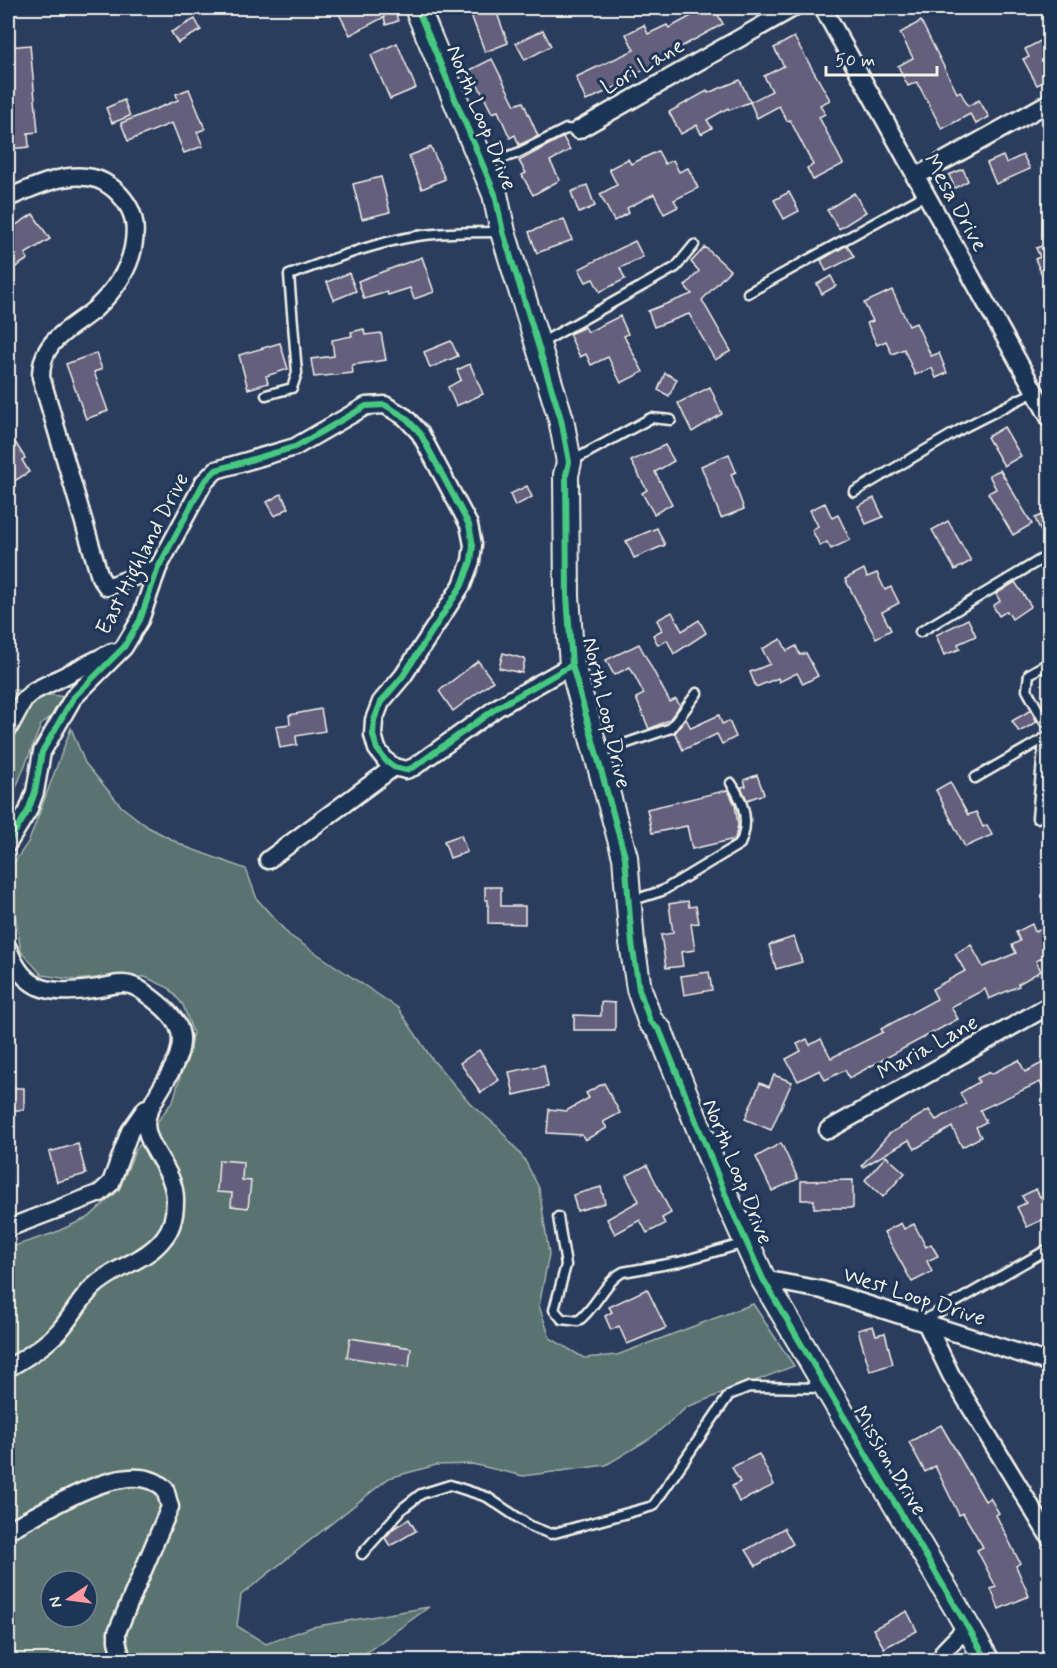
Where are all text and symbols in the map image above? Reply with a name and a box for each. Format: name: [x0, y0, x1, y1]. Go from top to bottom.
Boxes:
street label: Lori Lane: [596, 32, 690, 102]
scale bar: [826, 39, 937, 77]
street label: North Loop Drive: [439, 41, 523, 195]
text: 50 m: [835, 49, 875, 73]
street label: Mesa Drive: [917, 149, 993, 257]
street label: East Highland Drive: [90, 468, 199, 641]
street label: North Loop Drive: [575, 635, 637, 791]
street label: Maria Lane: [873, 1009, 983, 1087]
street label: North Loop Drive: [695, 1095, 779, 1249]
street label: West Loop Drive: [839, 1261, 989, 1333]
street label: Mission Drive: [845, 1401, 933, 1521]
north arrow: [39, 1569, 99, 1629]
text: N: [44, 1594, 67, 1610]

